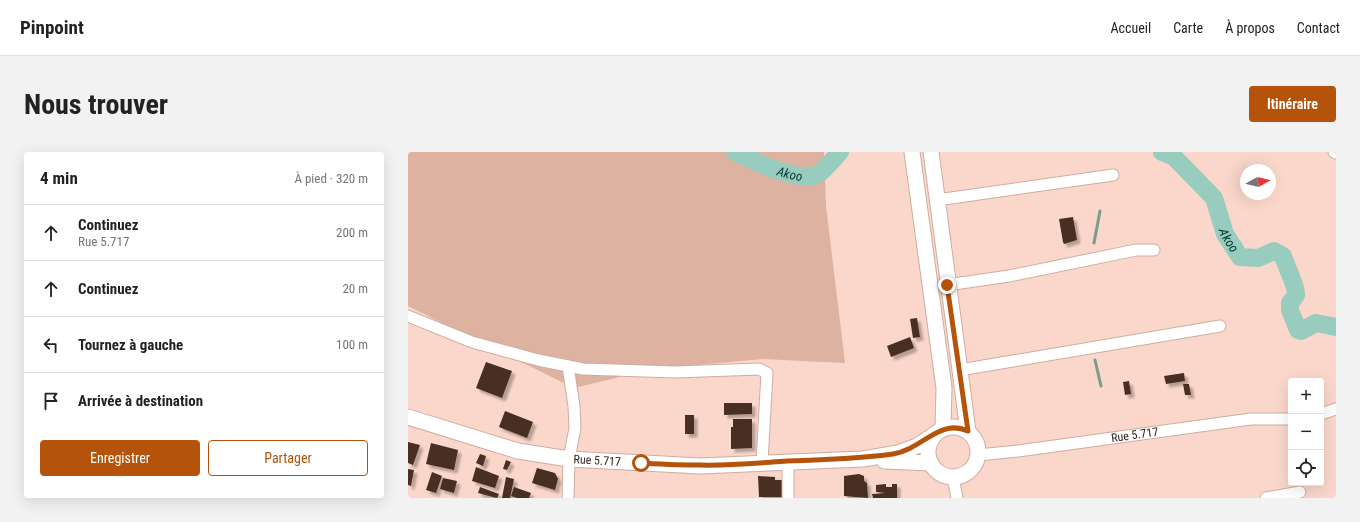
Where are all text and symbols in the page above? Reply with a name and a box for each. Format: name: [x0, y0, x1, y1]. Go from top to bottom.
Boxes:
text: Pinpoint: [20, 16, 84, 39]
text: Accueil: [1110, 20, 1151, 36]
text: Carte: [1173, 20, 1203, 36]
text: À propos: [1225, 20, 1275, 36]
text: Contact: [1297, 20, 1340, 36]
button: Itinéraire: [1249, 86, 1336, 122]
text: Nous trouver: [24, 88, 168, 121]
water label: Akoo: [774, 163, 803, 183]
north arrow: [1240, 164, 1276, 200]
text: 4 min: [40, 168, 78, 188]
text: À pied · 320 m: [294, 171, 368, 186]
text: Continuez: [78, 216, 139, 234]
icon: ahead: [40, 222, 62, 244]
text: 200 m: [336, 225, 368, 240]
water label: Akoo: [1216, 225, 1242, 255]
text: Rue 5.717: [78, 234, 129, 249]
route end: [938, 276, 956, 294]
icon: ahead: [40, 278, 62, 300]
text: Continuez: [78, 280, 139, 298]
text: 20 m: [342, 281, 368, 296]
icon: left: [40, 334, 62, 356]
text: Tournez à gauche: [78, 336, 183, 354]
text: 100 m: [336, 337, 368, 352]
map controls: [1288, 378, 1324, 486]
button: +: [1288, 378, 1324, 414]
icon: arrive: [40, 390, 62, 412]
text: Arrivée à destination: [78, 392, 203, 410]
button: −: [1288, 414, 1324, 450]
street label: Rue 5.717: [1110, 425, 1159, 445]
button: Enregistrer: [40, 440, 200, 476]
button: Partager: [208, 440, 368, 476]
button: locate: [1288, 450, 1324, 486]
street label: Rue 5.717: [573, 452, 621, 469]
route start: [632, 454, 650, 472]

